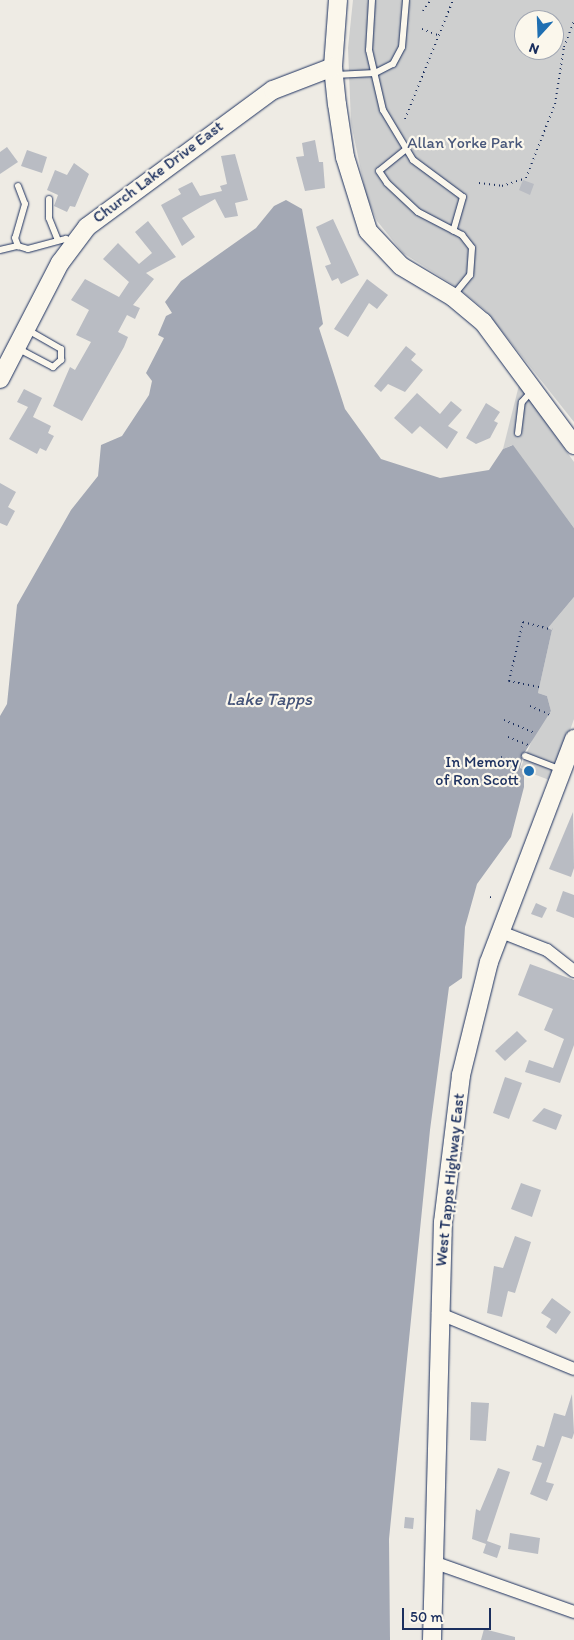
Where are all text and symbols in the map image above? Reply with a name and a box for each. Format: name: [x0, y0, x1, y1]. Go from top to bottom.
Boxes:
north arrow: [514, 10, 564, 60]
text: N: [527, 39, 541, 58]
street label: Church Lake Drive East: [89, 116, 227, 228]
park label: Allan Yorke Park: [408, 133, 522, 153]
water label: Lake Tapps: [227, 688, 311, 710]
place label: In Memory of Ron Scott: [435, 752, 519, 790]
marker: In Memory of Ron Scott: [523, 765, 535, 777]
street label: West Tapps Highway East: [431, 1093, 469, 1267]
scale bar: [404, 1598, 493, 1630]
text: 50 m: [410, 1608, 443, 1626]

